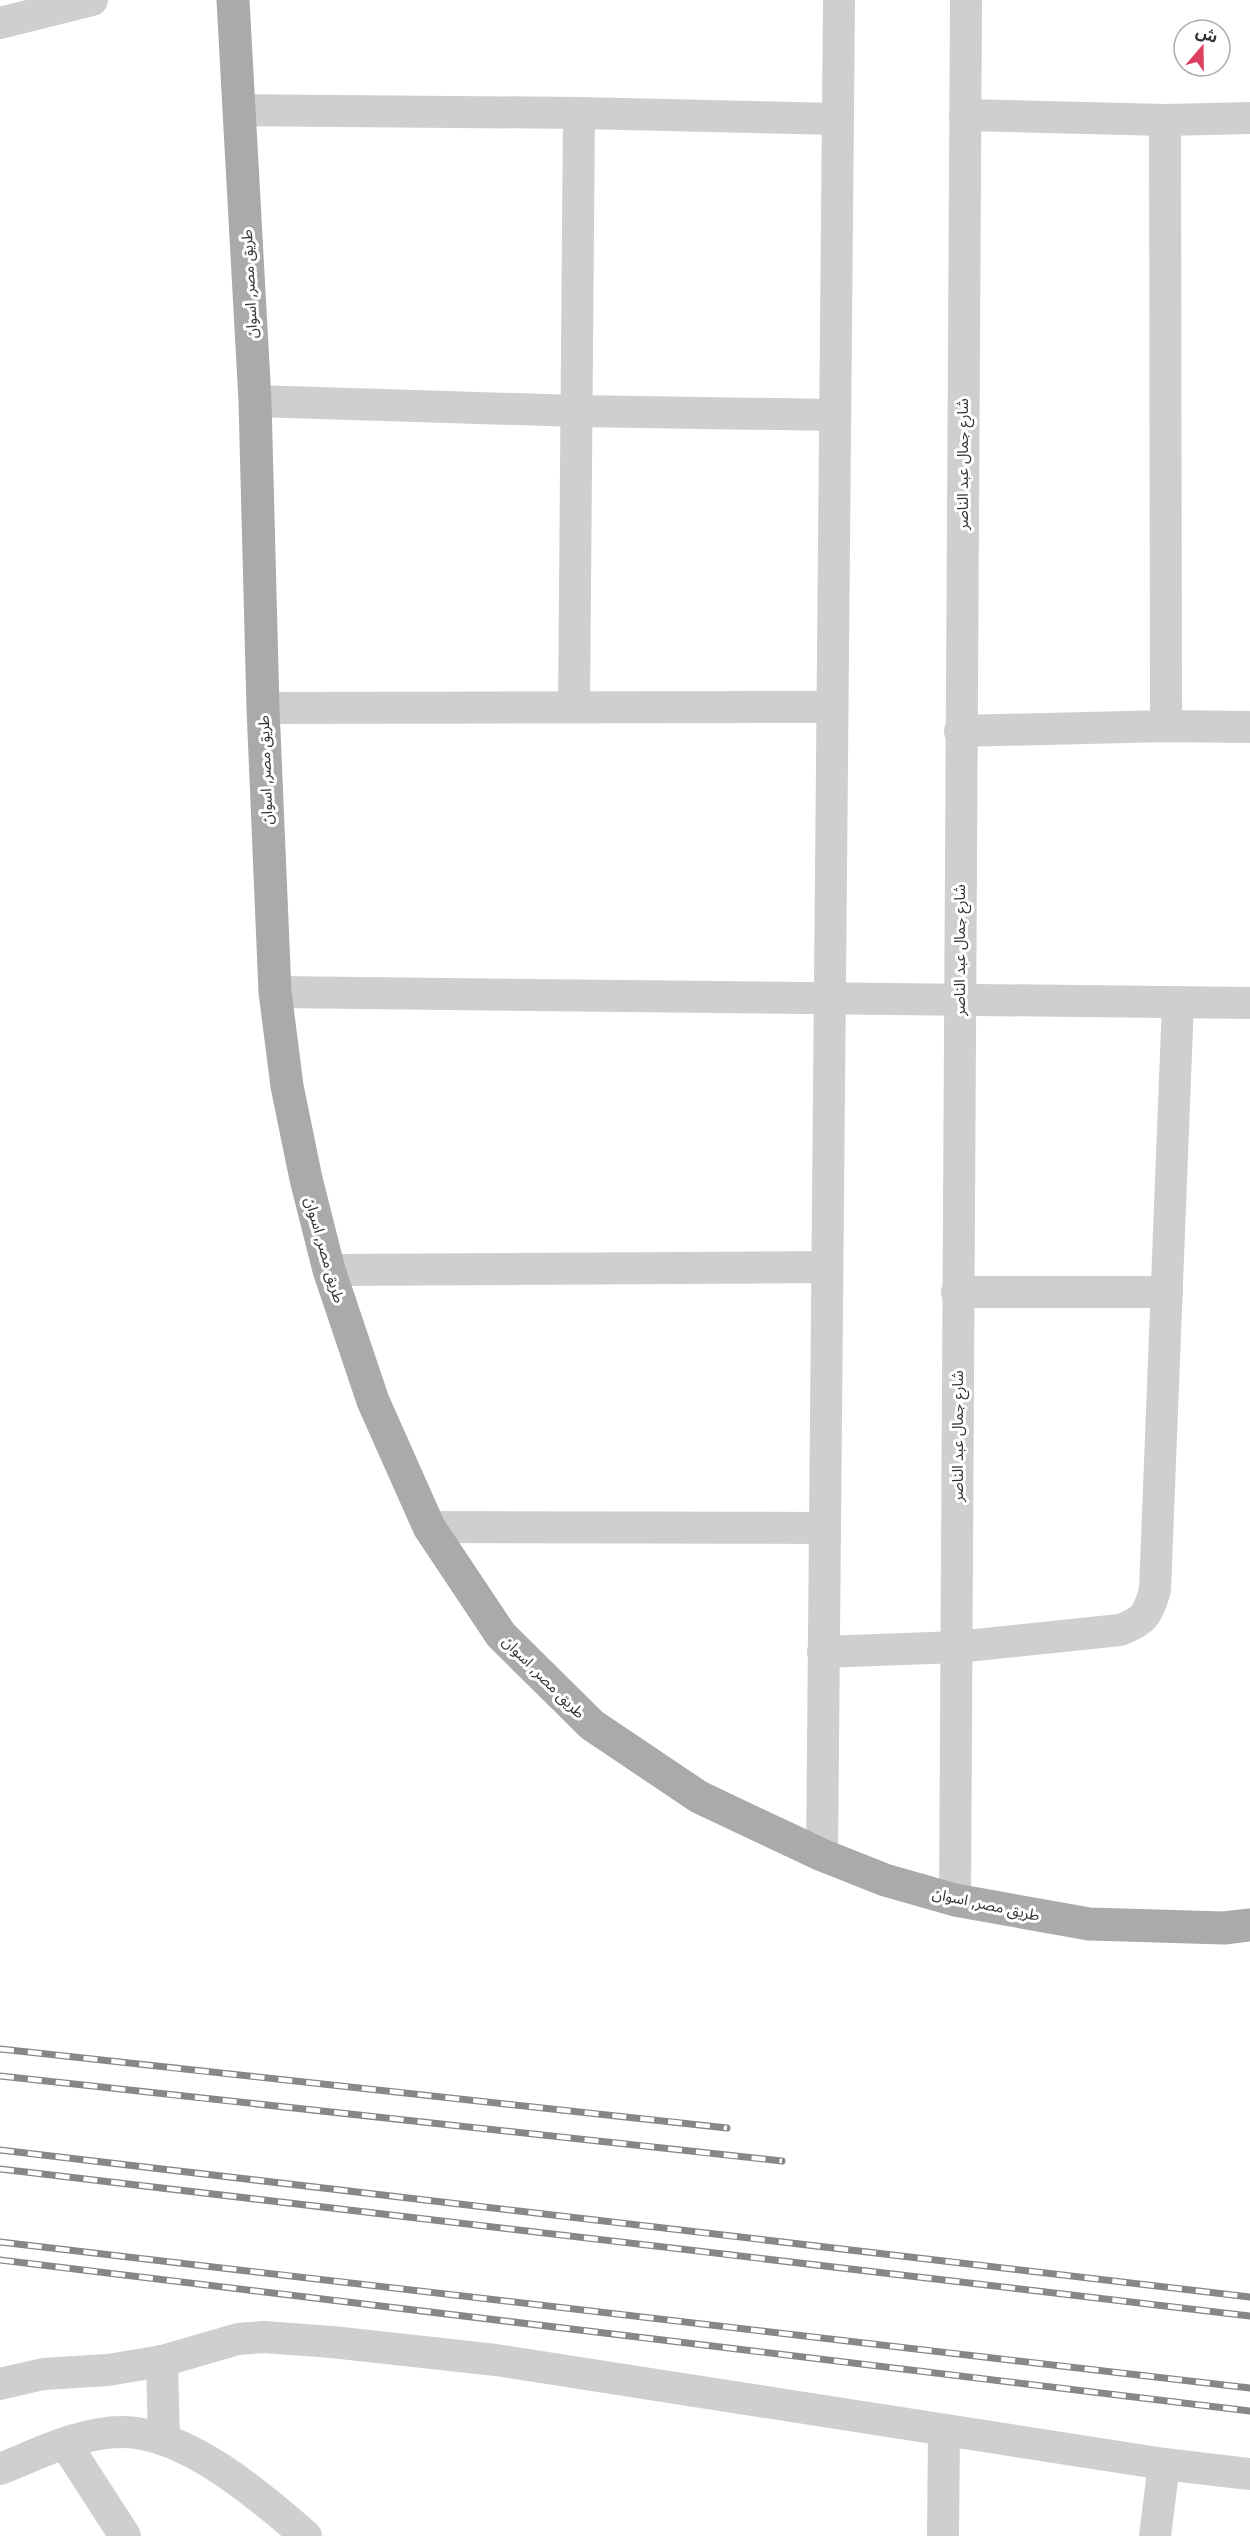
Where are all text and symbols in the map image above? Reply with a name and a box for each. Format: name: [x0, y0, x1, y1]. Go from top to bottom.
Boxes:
north arrow: [1172, 18, 1232, 78]
text: ش: [1193, 21, 1221, 47]
street label: طريق مصر, اسوان: [237, 229, 262, 339]
street label: شارع جمال عبد الناصر: [953, 398, 975, 531]
street label: طريق مصر, اسوان: [254, 715, 277, 825]
street label: شارع جمال عبد الناصر: [950, 884, 972, 1017]
street label: طريق مصر, اسوان: [300, 1195, 349, 1305]
street label: شارع جمال عبد الناصر: [948, 1370, 970, 1503]
street label: طريق مصر, اسوان: [498, 1632, 589, 1723]
street label: طريق مصر, اسوان: [930, 1883, 1041, 1926]

